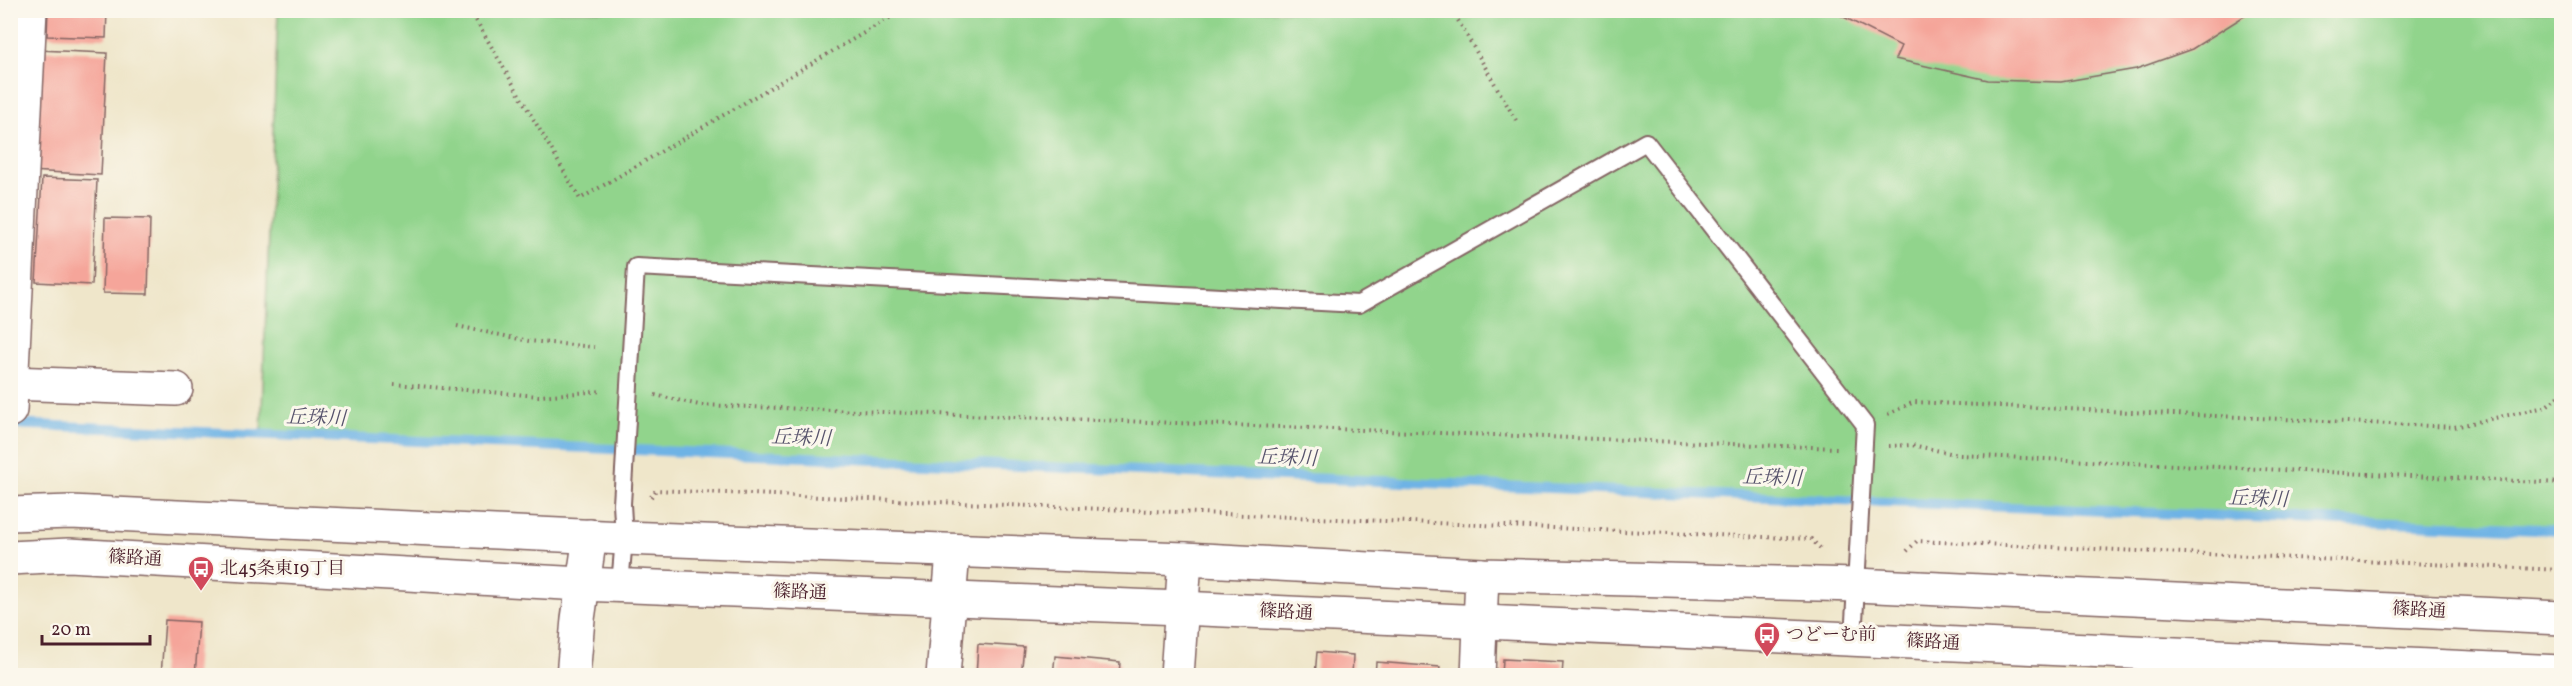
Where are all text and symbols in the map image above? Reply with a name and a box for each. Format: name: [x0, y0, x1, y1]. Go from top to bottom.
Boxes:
water label: 丘珠川: [286, 404, 348, 434]
water label: 丘珠川: [771, 424, 833, 454]
water label: 丘珠川: [1257, 444, 1319, 474]
water label: 丘珠川: [1742, 464, 1804, 494]
water label: 丘珠川: [2228, 485, 2290, 515]
street label: 篠路通: [107, 545, 163, 573]
bus stop icon: 北45条東19丁目: [186, 554, 216, 592]
place label: 北45条東19丁目: [220, 557, 345, 582]
street label: 篠路通: [773, 580, 827, 606]
street label: 篠路通: [2391, 597, 2447, 625]
street label: 篠路通: [1258, 599, 1314, 627]
scale bar: [42, 608, 150, 646]
text: 20 m: [51, 618, 91, 643]
bus stop icon: つどーむ前: [1752, 620, 1782, 658]
place label: つどーむ前: [1786, 623, 1876, 648]
street label: 篠路通: [1905, 629, 1961, 657]

